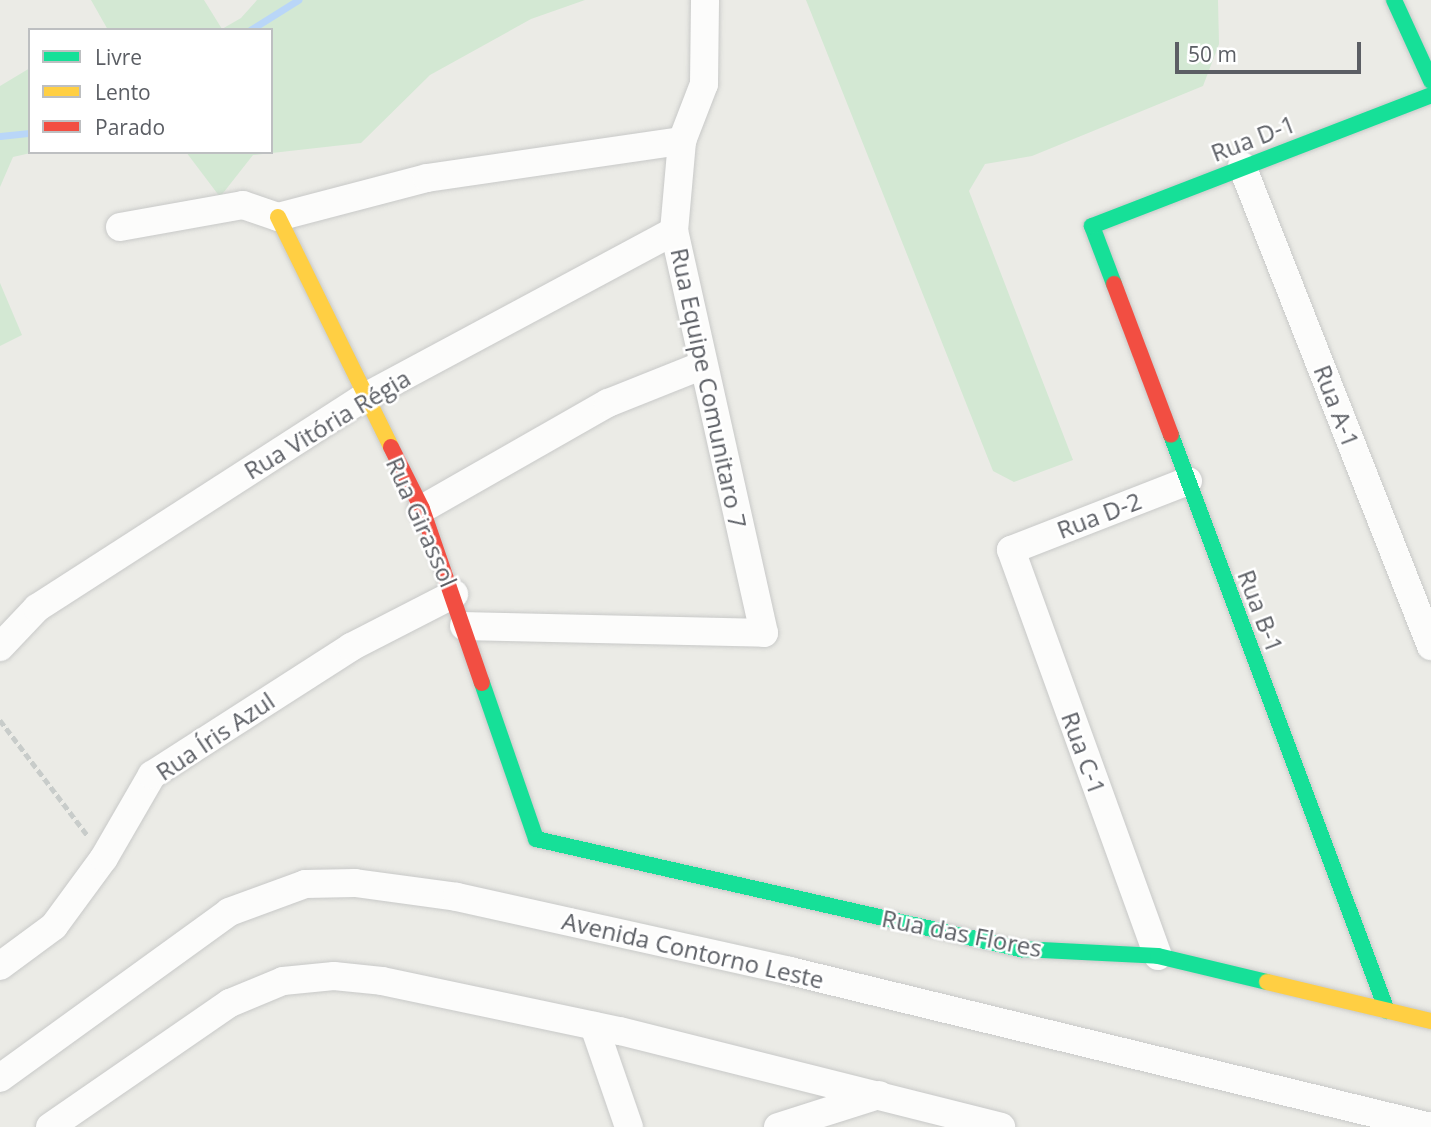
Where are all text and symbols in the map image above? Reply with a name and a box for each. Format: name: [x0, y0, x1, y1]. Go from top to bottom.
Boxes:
legend: [28, 28, 273, 154]
scale bar: [1179, 28, 1364, 72]
text: 50 m: [1188, 40, 1237, 68]
text: Livre: [95, 43, 142, 71]
text: Lento: [95, 78, 151, 106]
street label: Rua D-1: [1207, 109, 1299, 167]
text: Parado: [95, 113, 165, 141]
street label: Rua Equipe Comunitaro 7: [665, 245, 753, 531]
street label: Rua A-1: [1308, 361, 1366, 451]
street label: Rua Vitória Régia: [239, 363, 415, 485]
street label: Rua Girassol: [381, 453, 463, 591]
street label: Rua D-2: [1053, 486, 1145, 544]
street label: Rua B-1: [1232, 566, 1290, 656]
street label: Rua Íris Azul: [150, 686, 280, 786]
street label: Rua C-1: [1056, 708, 1112, 798]
street label: Rua das Flores: [880, 903, 1044, 963]
street label: Avenida Contorno Leste: [559, 906, 827, 994]

